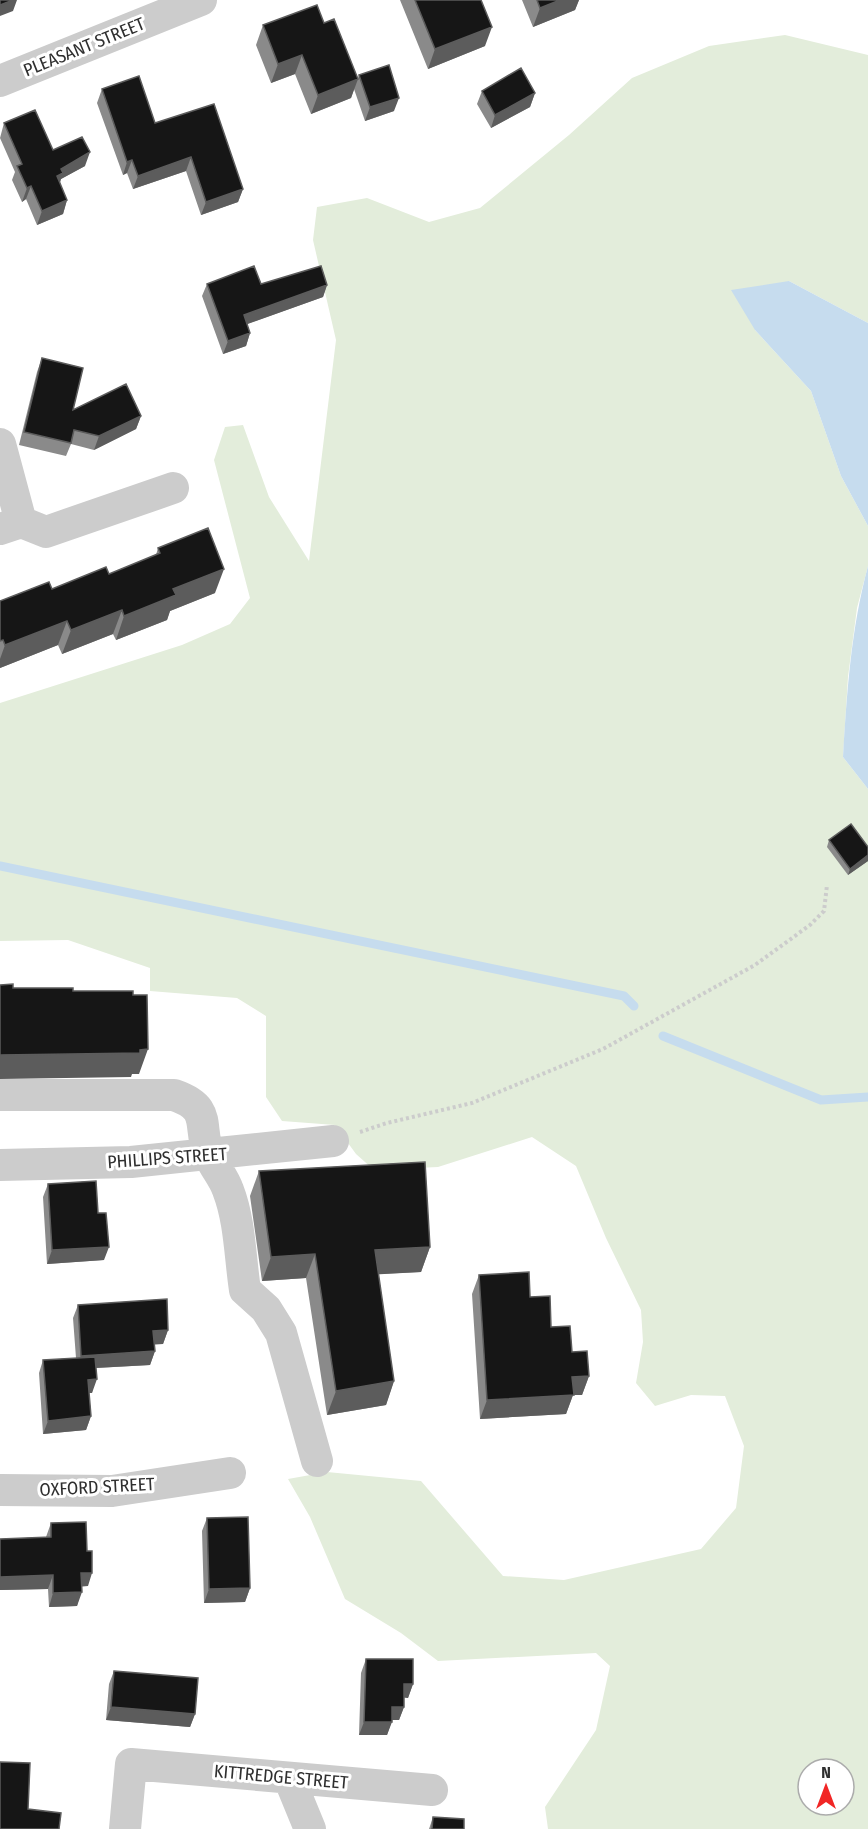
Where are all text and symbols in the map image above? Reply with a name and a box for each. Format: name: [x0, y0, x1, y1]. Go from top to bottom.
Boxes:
street label: PLEASANT STREET: [20, 12, 149, 81]
street label: PHILLIPS STREET: [106, 1143, 228, 1173]
street label: OXFORD STREET: [39, 1473, 156, 1501]
north arrow: [796, 1757, 856, 1817]
street label: KITTREDGE STREET: [213, 1760, 350, 1794]
text: N: [821, 1763, 831, 1782]

